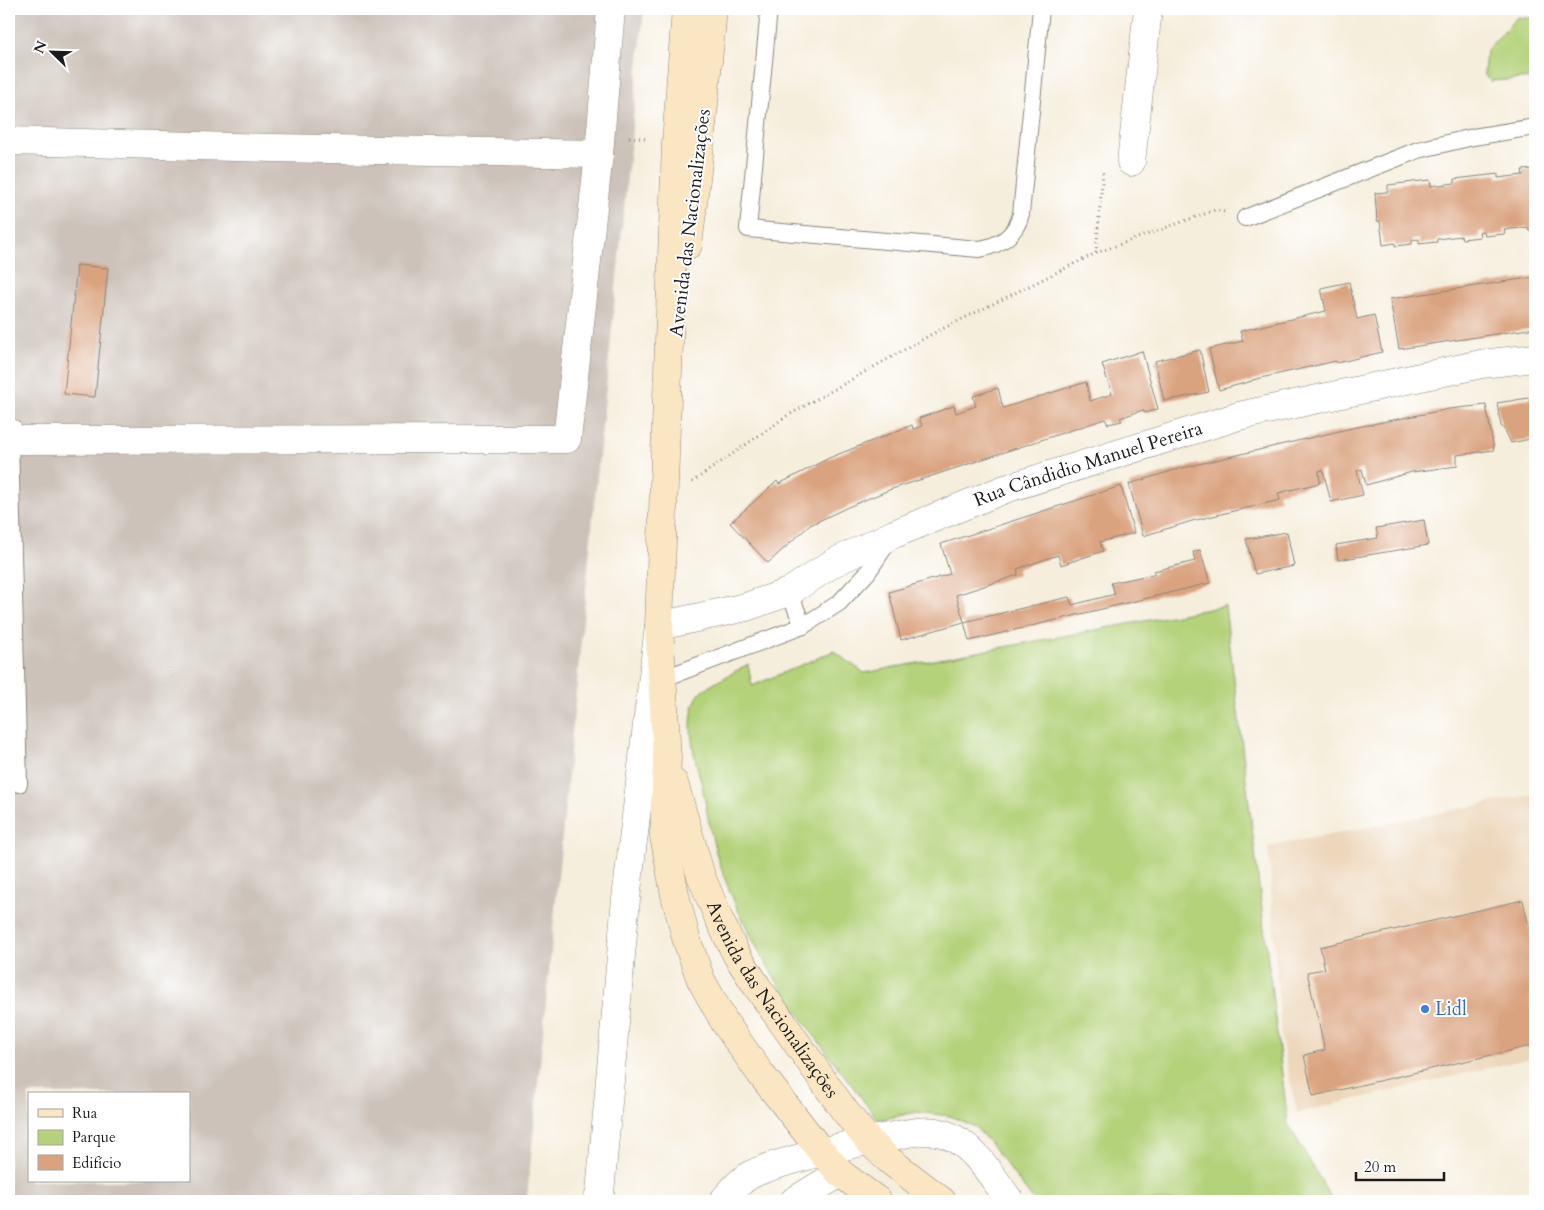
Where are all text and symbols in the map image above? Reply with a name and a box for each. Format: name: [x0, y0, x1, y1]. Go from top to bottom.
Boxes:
north arrow: [28, 28, 78, 78]
text: N: [29, 38, 52, 56]
street label: Avenida das Nacionalizações: [663, 107, 717, 339]
street label: Rua Cândidio Manuel Pereira: [970, 415, 1206, 513]
street label: Avenida das Nacionalizações: [700, 897, 845, 1103]
place label: Lidl: [1435, 996, 1467, 1022]
marker: Lidl: [1419, 1003, 1431, 1015]
legend: [28, 1092, 190, 1182]
text: Rua: [72, 1103, 98, 1123]
text: Parque: [72, 1127, 116, 1147]
scale bar: [1356, 1150, 1444, 1182]
text: Edifício: [72, 1153, 121, 1173]
text: 20 m: [1364, 1157, 1396, 1177]

